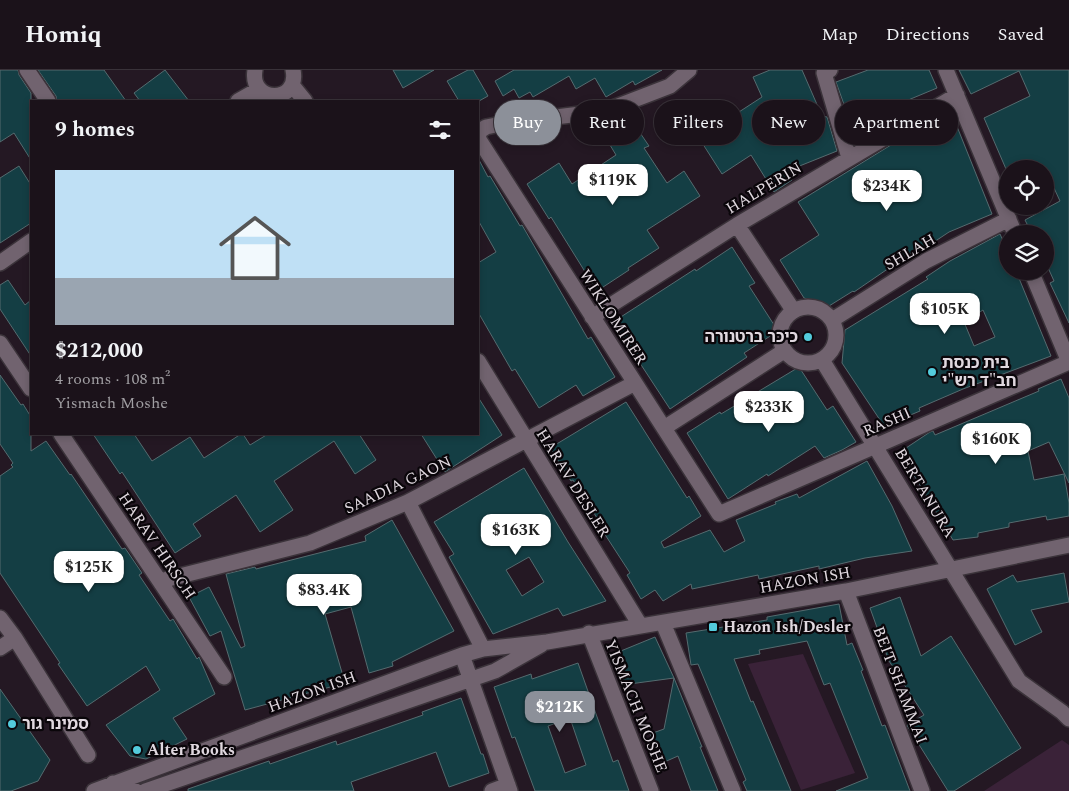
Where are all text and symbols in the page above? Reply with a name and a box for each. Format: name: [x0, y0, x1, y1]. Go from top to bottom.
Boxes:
text: Homiq: [25, 17, 102, 53]
text: Map: [822, 21, 858, 48]
text: Directions: [886, 21, 970, 48]
text: Saved: [998, 21, 1044, 48]
chip: Buy: [494, 100, 561, 145]
chip: Rent: [571, 100, 644, 145]
chip: Filters: [654, 100, 742, 145]
chip: New: [752, 100, 825, 145]
chip: Apartment: [835, 100, 958, 145]
text: 9 homes: [55, 114, 135, 146]
icon: filters: [426, 116, 454, 144]
street label: HALPERIN: [721, 156, 807, 220]
map controls: [999, 160, 1054, 280]
button: locate: [999, 160, 1054, 215]
pin: $119K: [578, 164, 648, 206]
text: $119K: [589, 168, 637, 192]
pin: $234K: [852, 170, 922, 212]
text: $234K: [863, 174, 911, 198]
icon: home: [210, 203, 300, 293]
button: layers: [999, 225, 1054, 280]
street label: SHLAH: [880, 228, 940, 276]
street label: WIKLOMIRER: [573, 265, 653, 370]
pin: $105K: [910, 292, 980, 335]
text: $105K: [921, 297, 969, 321]
place label: כיכר ברטנורה: [704, 325, 798, 349]
marker: כיכר ברטנורה: [802, 331, 814, 343]
text: $212,000: [55, 335, 143, 367]
place label: בית כנסת חב"ד רש"י: [942, 351, 1017, 393]
marker: בית כנסת חב"ד רש"י: [926, 366, 938, 378]
text: 4 rooms · 108 m²: [55, 367, 170, 391]
pin: $233K: [734, 390, 804, 433]
text: Yismach Moshe: [55, 391, 168, 415]
text: $233K: [745, 395, 793, 419]
street label: RASHI: [859, 401, 915, 443]
pin: $160K: [961, 422, 1031, 465]
street label: HARAV DESLER: [530, 424, 616, 542]
text: $160K: [972, 427, 1020, 451]
street label: BERTANURA: [889, 443, 961, 543]
street label: SAADIA GAON: [340, 450, 456, 520]
street label: HARAV HIRSCH: [112, 487, 202, 605]
pin: $163K: [481, 514, 551, 556]
text: $163K: [492, 518, 540, 542]
pin: $125K: [54, 550, 124, 593]
text: $125K: [65, 555, 113, 579]
street label: HAZON ISH: [757, 560, 853, 600]
pin: $83.4K: [283, 574, 365, 616]
text: $83.4K: [298, 578, 350, 602]
place label: Hazon Ish/Desler: [723, 615, 851, 639]
marker: Hazon Ish/Desler: [707, 621, 719, 633]
street label: BEIT SHAMMAI: [867, 623, 933, 747]
street label: YISMACH MOSHE: [598, 636, 674, 776]
street label: HAZON ISH: [264, 665, 360, 719]
pin: $212K: [525, 690, 595, 733]
text: $212K: [536, 695, 584, 719]
place label: סמינר גור: [22, 712, 89, 736]
marker: סמינר גור: [6, 718, 18, 730]
place label: Alter Books: [147, 738, 235, 762]
marker: Alter Books: [131, 744, 143, 756]

